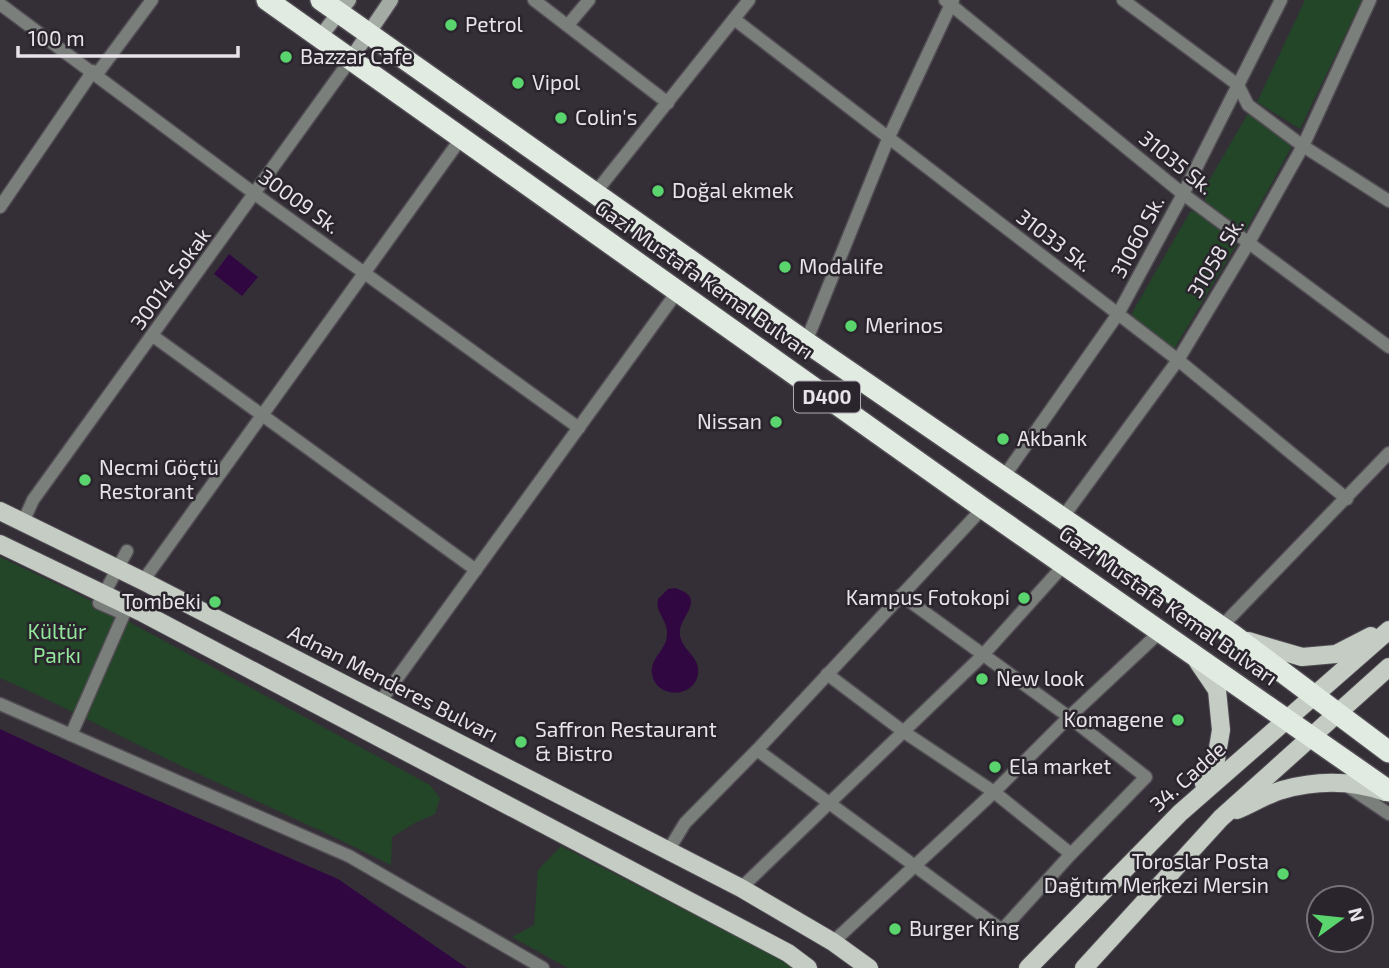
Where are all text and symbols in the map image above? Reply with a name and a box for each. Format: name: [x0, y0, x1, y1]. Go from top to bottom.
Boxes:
place label: Petrol: [465, 11, 524, 36]
scale bar: [18, 14, 238, 58]
marker: Petrol: [443, 17, 459, 33]
text: 100 m: [28, 25, 85, 50]
place label: Bazzar Cafe: [300, 43, 413, 68]
marker: Bazzar Cafe: [278, 49, 294, 65]
place label: Vipol: [532, 69, 581, 94]
marker: Vipol: [510, 75, 526, 91]
place label: Colin's: [575, 104, 637, 129]
marker: Colin's: [553, 110, 569, 126]
street label: 31035 Sk.: [1135, 125, 1219, 199]
street label: 30009 Sk.: [255, 163, 345, 238]
place label: Doğal ekmek: [672, 177, 794, 202]
marker: Doğal ekmek: [650, 183, 666, 199]
street label: 31060 Sk.: [1105, 191, 1169, 282]
street label: Gazi Mustafa Kemal Bulvarı: [591, 194, 819, 364]
street label: 31033 Sk.: [1012, 203, 1098, 276]
street label: 31058 Sk.: [1181, 213, 1248, 302]
street label: 30014 Sokak: [125, 222, 215, 334]
place label: Modalife: [799, 253, 883, 278]
marker: Modalife: [777, 259, 793, 275]
place label: Merinos: [865, 312, 943, 337]
marker: Merinos: [843, 318, 859, 334]
road number: D400: [794, 382, 860, 412]
place label: Nissan: [697, 408, 762, 433]
marker: Nissan: [768, 414, 784, 430]
place label: Akbank: [1017, 425, 1087, 450]
marker: Akbank: [995, 431, 1011, 447]
place label: Necmi Göçtü Restorant: [99, 454, 219, 503]
marker: Necmi Göçtü Restorant: [77, 472, 93, 488]
street label: Gazi Mustafa Kemal Bulvarı: [1055, 520, 1283, 690]
place label: Kampus Fotokopi: [846, 584, 1010, 609]
place label: Tombeki: [122, 588, 201, 613]
marker: Kampus Fotokopi: [1016, 590, 1032, 606]
marker: Tombeki: [207, 594, 223, 610]
park label: Kültür Parkı: [28, 618, 87, 667]
street label: Adnan Menderes Bulvarı: [284, 619, 503, 747]
place label: New look: [996, 665, 1085, 690]
marker: New look: [974, 671, 990, 687]
place label: Komagene: [1064, 706, 1164, 731]
marker: Komagene: [1170, 712, 1186, 728]
place label: Saffron Restaurant & Bistro: [535, 716, 717, 765]
marker: Saffron Restaurant & Bistro: [513, 734, 529, 750]
street label: 34. Cadde: [1144, 736, 1230, 816]
place label: Ela market: [1009, 753, 1111, 778]
marker: Ela market: [987, 759, 1003, 775]
place label: Toroslar Posta Dağıtım Merkezi Mersin: [1044, 848, 1269, 897]
marker: Toroslar Posta Dağıtım Merkezi Mersin: [1275, 866, 1291, 882]
north arrow: [1305, 884, 1375, 954]
text: N: [1344, 905, 1370, 924]
place label: Burger King: [909, 915, 1020, 940]
marker: Burger King: [887, 921, 903, 937]

